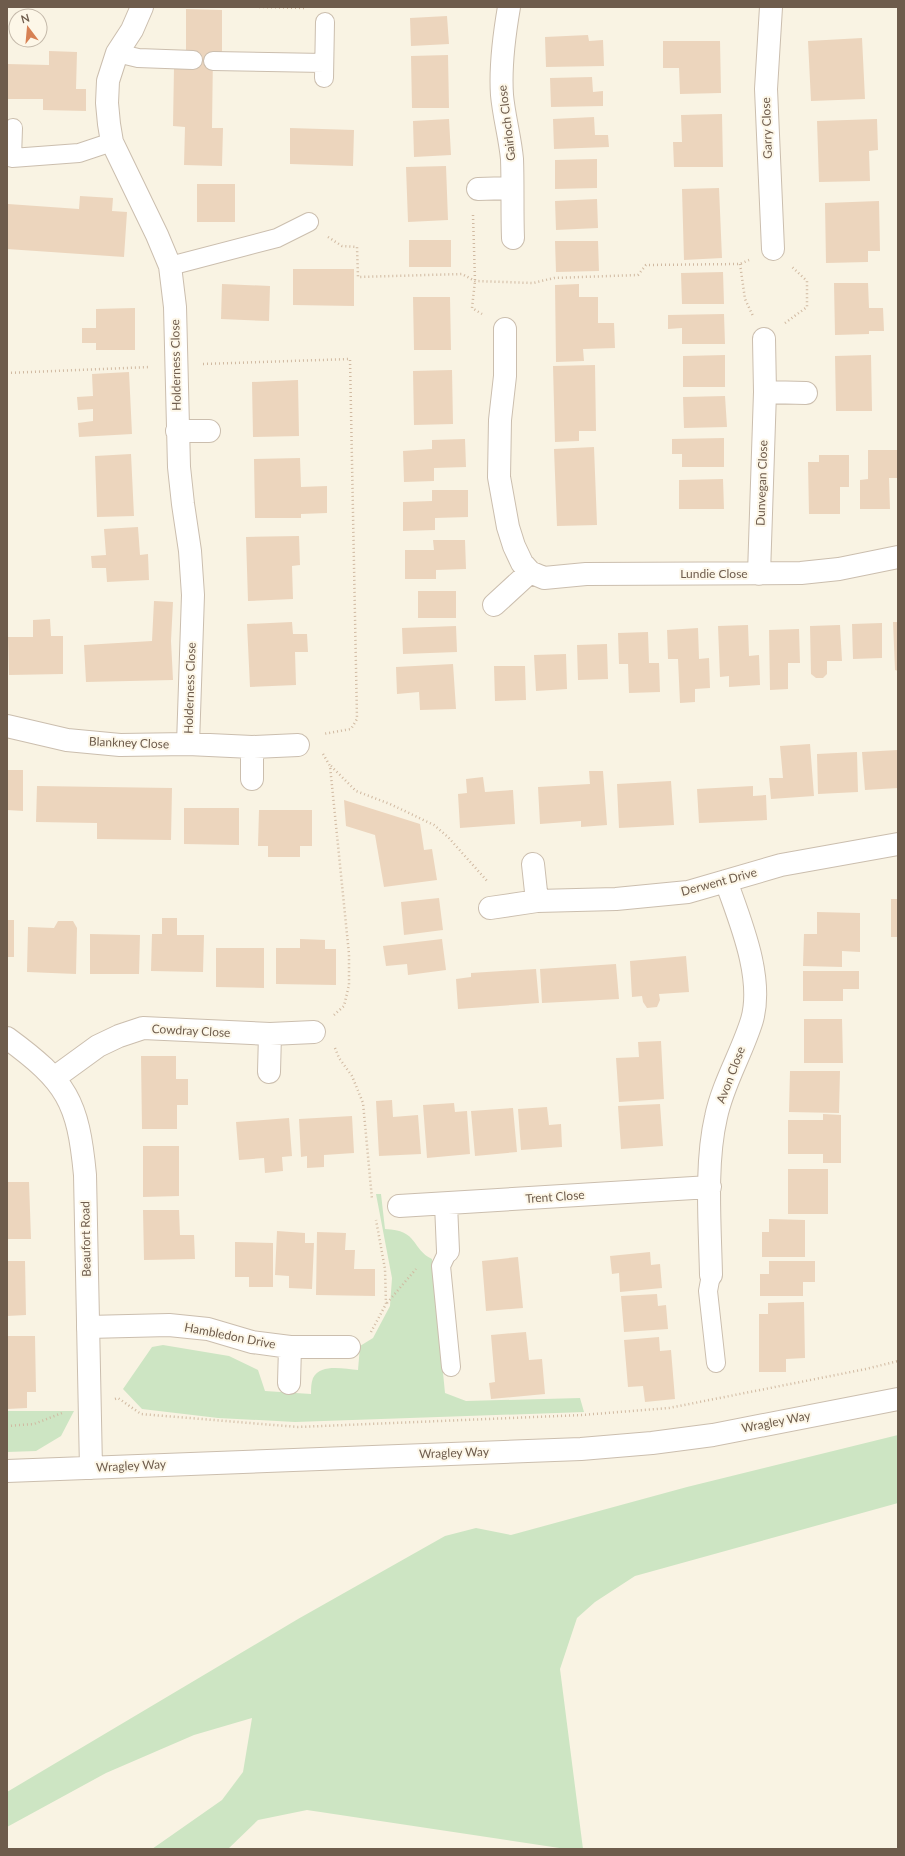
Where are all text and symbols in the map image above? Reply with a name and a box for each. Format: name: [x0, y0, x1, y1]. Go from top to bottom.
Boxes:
north arrow: [8, 8, 48, 48]
text: N: [19, 10, 31, 25]
street label: Gairloch Close: [494, 84, 519, 162]
street label: Garry Close: [758, 97, 775, 159]
street label: Holderness Close: [167, 319, 184, 411]
street label: Dunvegan Close: [753, 440, 770, 526]
street label: Lundie Close: [680, 566, 748, 581]
street label: Holderness Close: [180, 642, 199, 734]
street label: Blankney Close: [89, 734, 169, 751]
street label: Derwent Drive: [679, 864, 758, 899]
street label: Cowdray Close: [151, 1021, 231, 1040]
street label: Avon Close: [713, 1044, 748, 1105]
street label: Trent Close: [525, 1187, 585, 1206]
street label: Beaufort Road: [77, 1201, 94, 1277]
street label: Hambledon Drive: [183, 1319, 277, 1352]
street label: Wragley Way: [740, 1407, 812, 1436]
street label: Wragley Way: [419, 1444, 490, 1461]
street label: Wragley Way: [96, 1456, 167, 1475]

